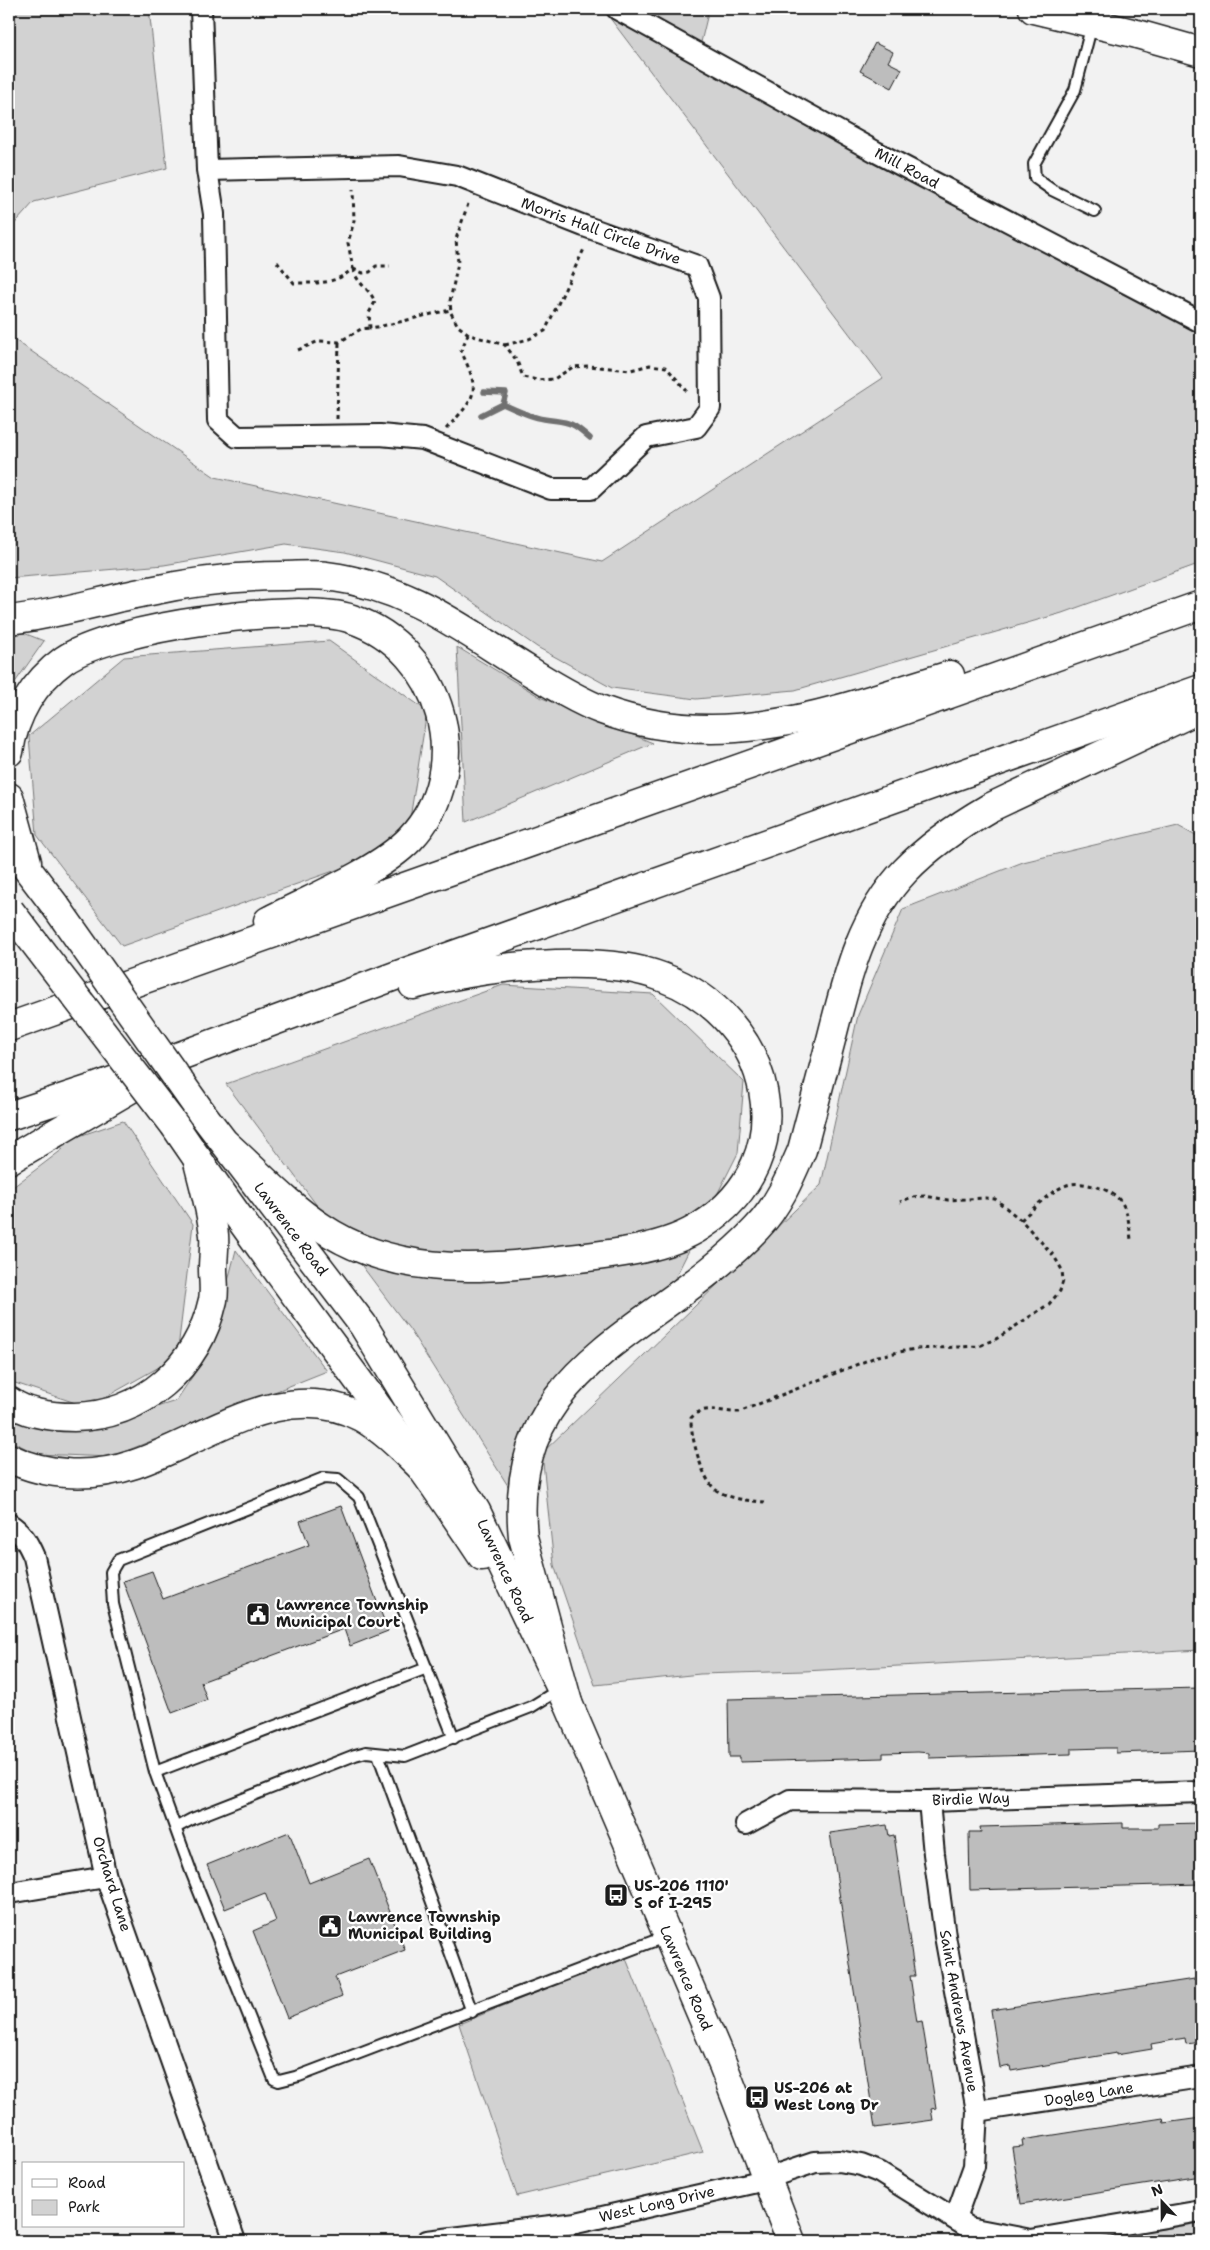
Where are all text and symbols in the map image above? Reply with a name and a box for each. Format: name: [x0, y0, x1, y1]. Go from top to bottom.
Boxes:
street label: Mill Road: [871, 143, 943, 194]
street label: Morris Hall Circle Drive: [518, 193, 684, 269]
street label: Lawrence Road: [249, 1178, 333, 1280]
street label: Lawrence Road: [472, 1516, 538, 1627]
place label: Lawrence Township Municipal Court: [276, 1595, 429, 1632]
public building icon: Lawrence Township Municipal Court: [245, 1601, 271, 1627]
street label: Birdie Way: [932, 1788, 1010, 1810]
street label: Orchard Lane: [88, 1834, 136, 1934]
place label: US-206 1110' S of I-295: [634, 1876, 729, 1913]
bus stop icon: US-206 1110' S of I-295: [603, 1882, 629, 1908]
place label: Lawrence Township Municipal Building: [348, 1907, 501, 1944]
public building icon: Lawrence Township Municipal Building: [317, 1913, 343, 1939]
street label: Lawrence Road: [655, 1922, 717, 2034]
street label: Saint Andrews Avenue: [935, 1928, 983, 2094]
street label: Dogleg Lane: [1043, 2077, 1135, 2111]
place label: US-206 at West Long Dr: [774, 2078, 879, 2115]
bus stop icon: US-206 at West Long Dr: [744, 2084, 770, 2110]
legend: [22, 2162, 185, 2228]
text: Road: [68, 2173, 106, 2193]
north arrow: [1138, 2178, 1188, 2228]
text: N: [1149, 2180, 1166, 2200]
street label: West Long Drive: [597, 2181, 717, 2227]
text: Park: [68, 2197, 100, 2217]

